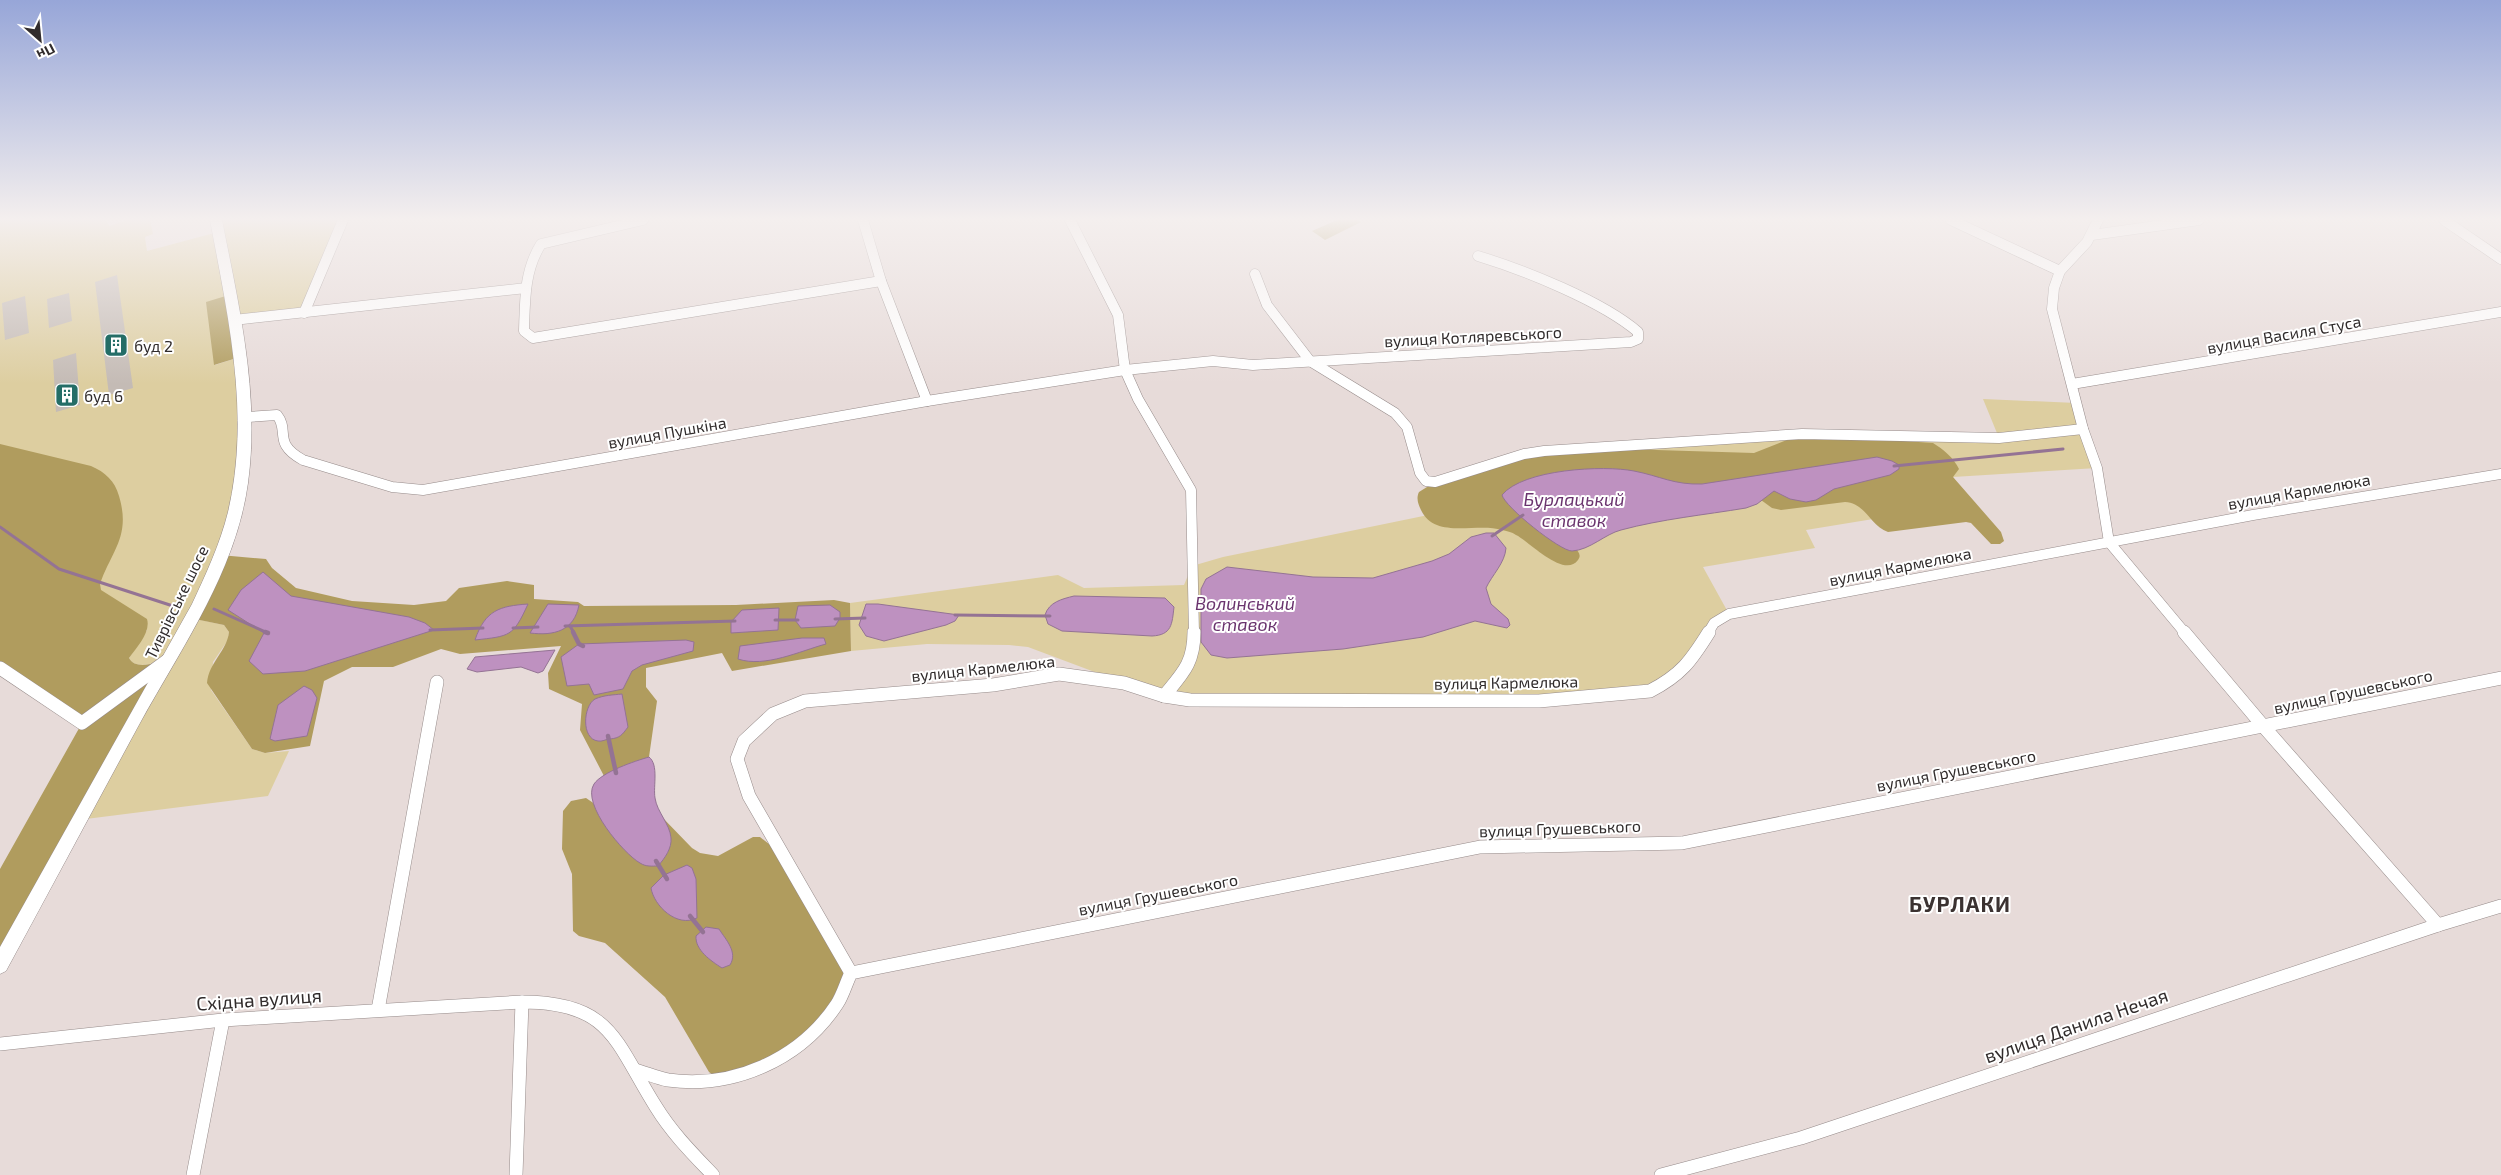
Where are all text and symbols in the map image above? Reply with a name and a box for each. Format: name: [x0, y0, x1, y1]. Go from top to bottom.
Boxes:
north arrow: [15, 15, 65, 65]
text: Пн: [34, 40, 58, 64]
street label: вулиця Василя Стуса: [2205, 311, 2363, 358]
street label: вулиця Котляревського: [1384, 322, 1562, 351]
building icon: буд 2: [103, 332, 129, 358]
place label: буд 2: [134, 336, 173, 356]
building icon: буд 6: [54, 382, 80, 408]
place label: буд 6: [84, 386, 123, 406]
street label: вулиця Пушкіна: [606, 412, 728, 453]
street label: вулиця Кармелюка: [2226, 469, 2372, 514]
water label: Бурлацький ставок: [1523, 488, 1625, 531]
street label: Тиврівське шосе: [140, 542, 212, 662]
street label: вулиця Кармелюка: [1827, 543, 1973, 590]
water label: Волинський ставок: [1195, 592, 1295, 635]
street label: вулиця Кармелюка: [910, 651, 1056, 686]
street label: вулиця Грушевського: [2272, 665, 2434, 718]
street label: вулиця Кармелюка: [1434, 671, 1578, 694]
street label: вулиця Грушевського: [1875, 745, 2037, 796]
street label: вулиця Грушевського: [1479, 816, 1641, 841]
street label: вулиця Грушевського: [1077, 869, 1239, 920]
district label: БУРЛАКИ: [1909, 891, 2011, 916]
street label: Східна вулиця: [195, 983, 323, 1016]
street label: вулиця Данила Нечая: [1981, 983, 2171, 1068]

